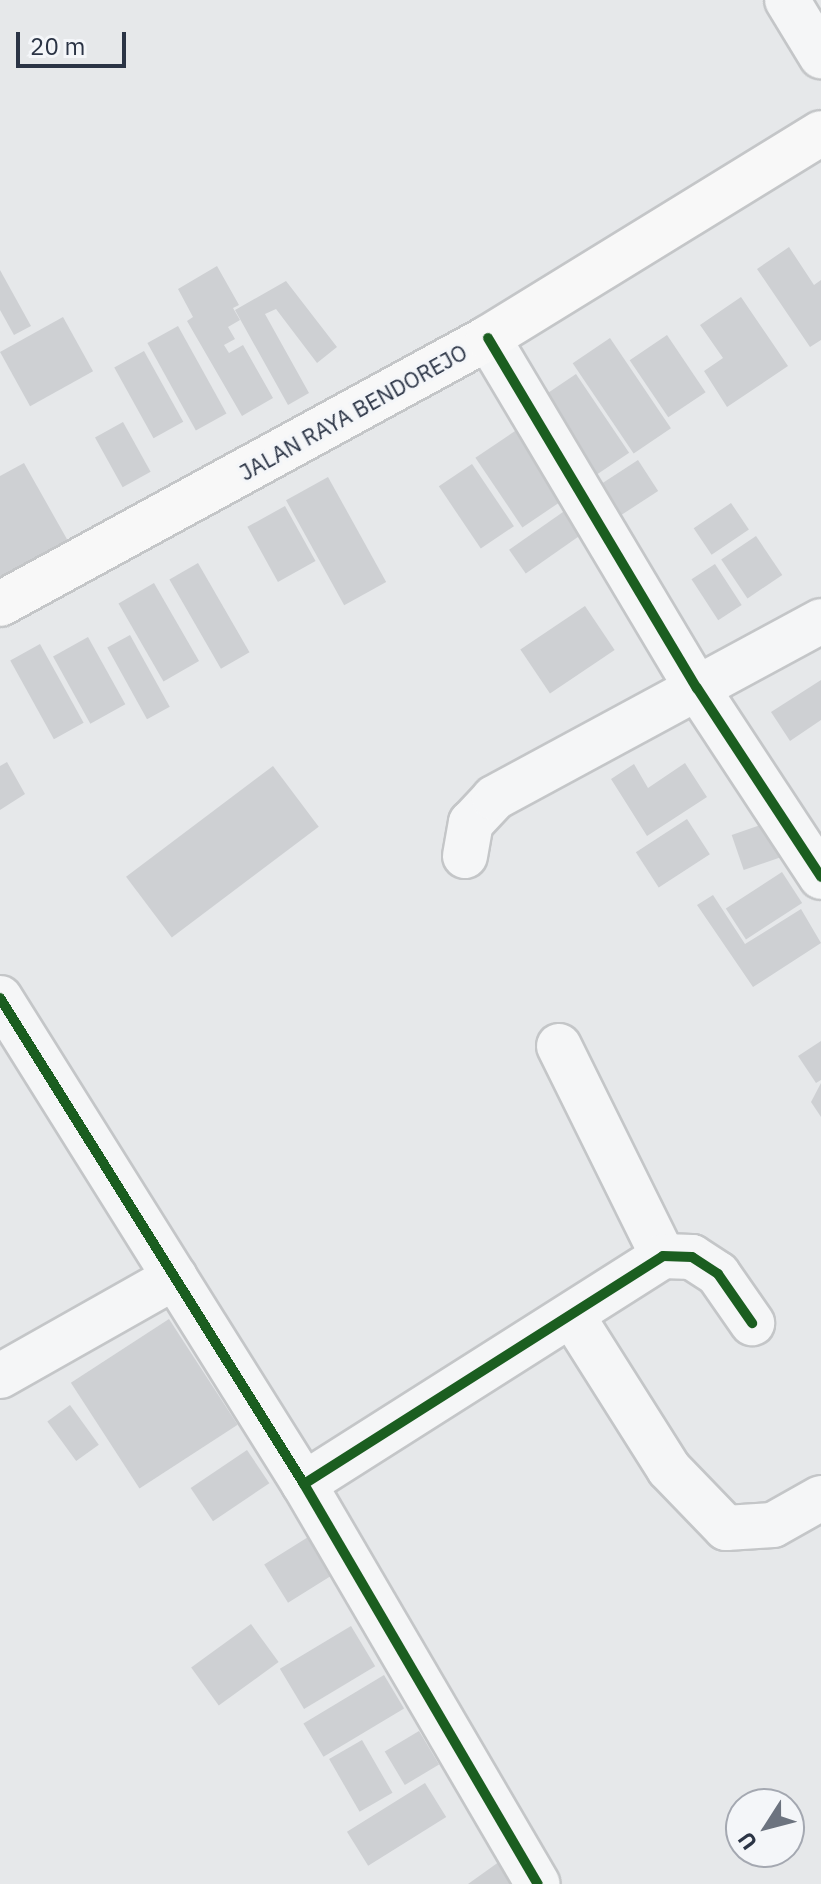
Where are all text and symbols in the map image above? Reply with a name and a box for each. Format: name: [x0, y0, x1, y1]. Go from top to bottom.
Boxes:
scale bar: [20, 16, 130, 66]
text: 20 m: [30, 30, 85, 62]
street label: JALAN RAYA BENDOREJO: [235, 338, 471, 486]
north arrow: [725, 1788, 805, 1868]
text: U: [731, 1827, 763, 1856]

